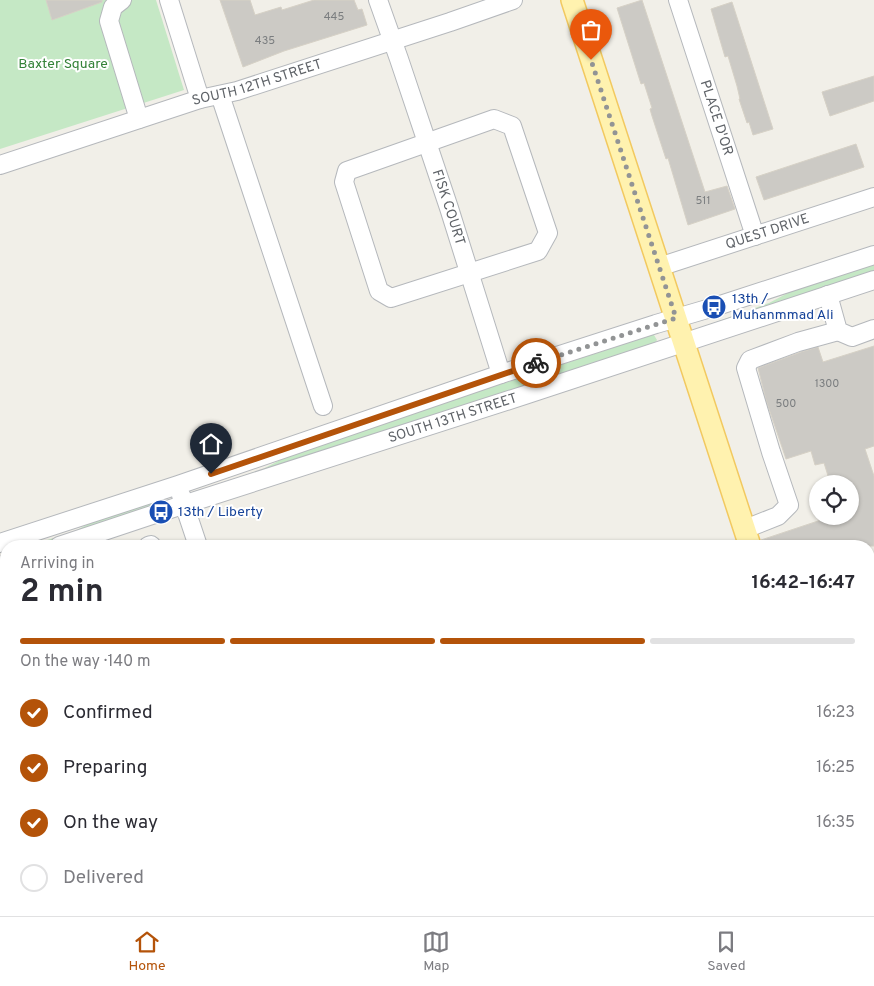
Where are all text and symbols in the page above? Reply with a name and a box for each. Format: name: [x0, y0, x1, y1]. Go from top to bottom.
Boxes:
pin: [570, 9, 612, 60]
house number: 445: [324, 10, 344, 24]
icon: bag: [577, 16, 605, 44]
house number: 435: [255, 34, 275, 48]
park label: Baxter Square: [18, 56, 108, 73]
street label: SOUTH 12TH STREET: [190, 56, 324, 110]
street label: PLACE D'OR: [696, 78, 737, 158]
street label: FISK COURT: [428, 167, 469, 247]
house number: 511: [695, 194, 711, 208]
street label: QUEST DRIVE: [723, 210, 811, 253]
place label: 13th / Muhanmmad Ali: [732, 291, 834, 324]
bus stop icon: 13th / Muhanmmad Ali: [701, 294, 727, 320]
courier: [511, 338, 561, 388]
icon: bike: [522, 349, 550, 377]
house number: 1300: [815, 377, 839, 391]
street label: SOUTH 13TH STREET: [386, 390, 519, 447]
house number: 500: [776, 397, 796, 411]
pin: [190, 423, 232, 474]
icon: home: [197, 430, 225, 458]
map controls: [809, 475, 859, 525]
button: locate: [809, 475, 859, 525]
bus stop icon: 13th / Liberty: [148, 499, 174, 525]
place label: 13th / Liberty: [178, 504, 263, 521]
text: Arriving in: [20, 554, 95, 574]
text: 16:42–16:47: [751, 571, 855, 595]
text: 2 min: [20, 573, 104, 613]
text: On the way · 140 m: [20, 652, 151, 672]
icon: check: [20, 699, 48, 727]
text: Confirmed: [63, 701, 153, 725]
text: 16:23: [816, 703, 855, 723]
icon: check: [20, 754, 48, 782]
text: Preparing: [63, 756, 147, 780]
text: 16:25: [816, 758, 855, 778]
icon: check: [20, 809, 48, 837]
text: On the way: [63, 811, 158, 835]
text: 16:35: [816, 813, 855, 833]
text: Delivered: [63, 866, 144, 890]
tab: Home: [128, 928, 166, 975]
tab: Map: [422, 928, 450, 975]
tab: Saved: [707, 928, 746, 975]

